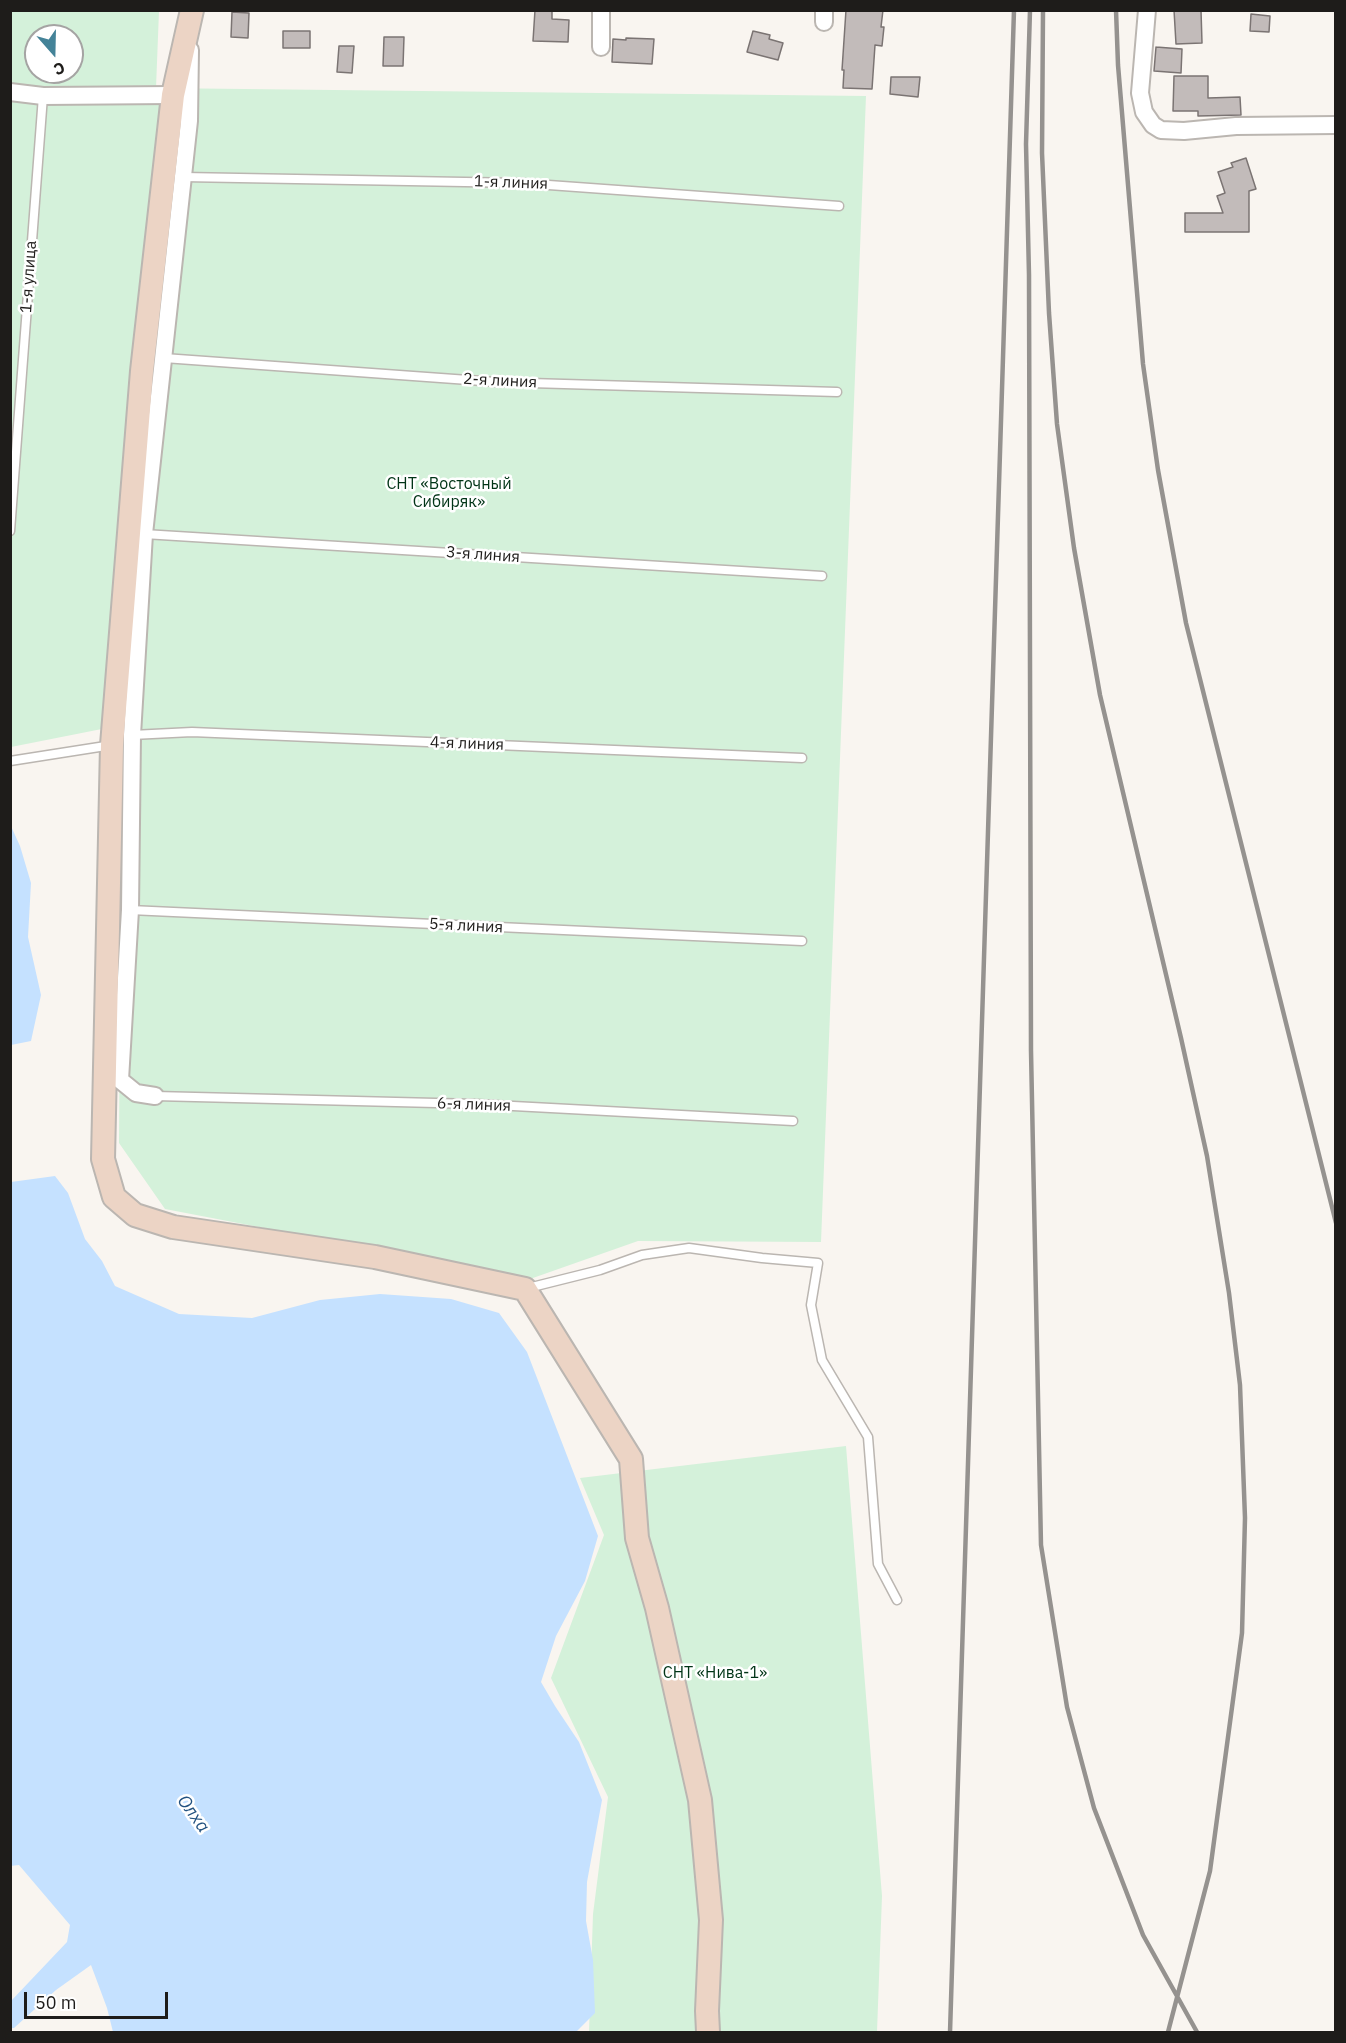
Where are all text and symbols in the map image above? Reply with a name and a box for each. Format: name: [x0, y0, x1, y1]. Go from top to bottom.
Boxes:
north arrow: [24, 24, 84, 84]
text: С: [51, 58, 68, 80]
street label: 1-я линия: [474, 172, 548, 194]
street label: 1-я улица: [17, 240, 41, 314]
street label: 2-я линия: [462, 369, 538, 393]
park label: СНТ «Восточный Сибиряк»: [386, 474, 512, 512]
street label: 3-я линия: [445, 543, 521, 567]
street label: 4-я линия: [430, 733, 504, 755]
street label: 5-я линия: [428, 914, 504, 938]
street label: 6-я линия: [437, 1094, 511, 1116]
park label: СНТ «Нива-1»: [663, 1663, 767, 1683]
water label: Олха: [172, 1791, 214, 1837]
scale bar: [27, 1980, 171, 2018]
text: 50 m: [35, 1991, 77, 2014]

